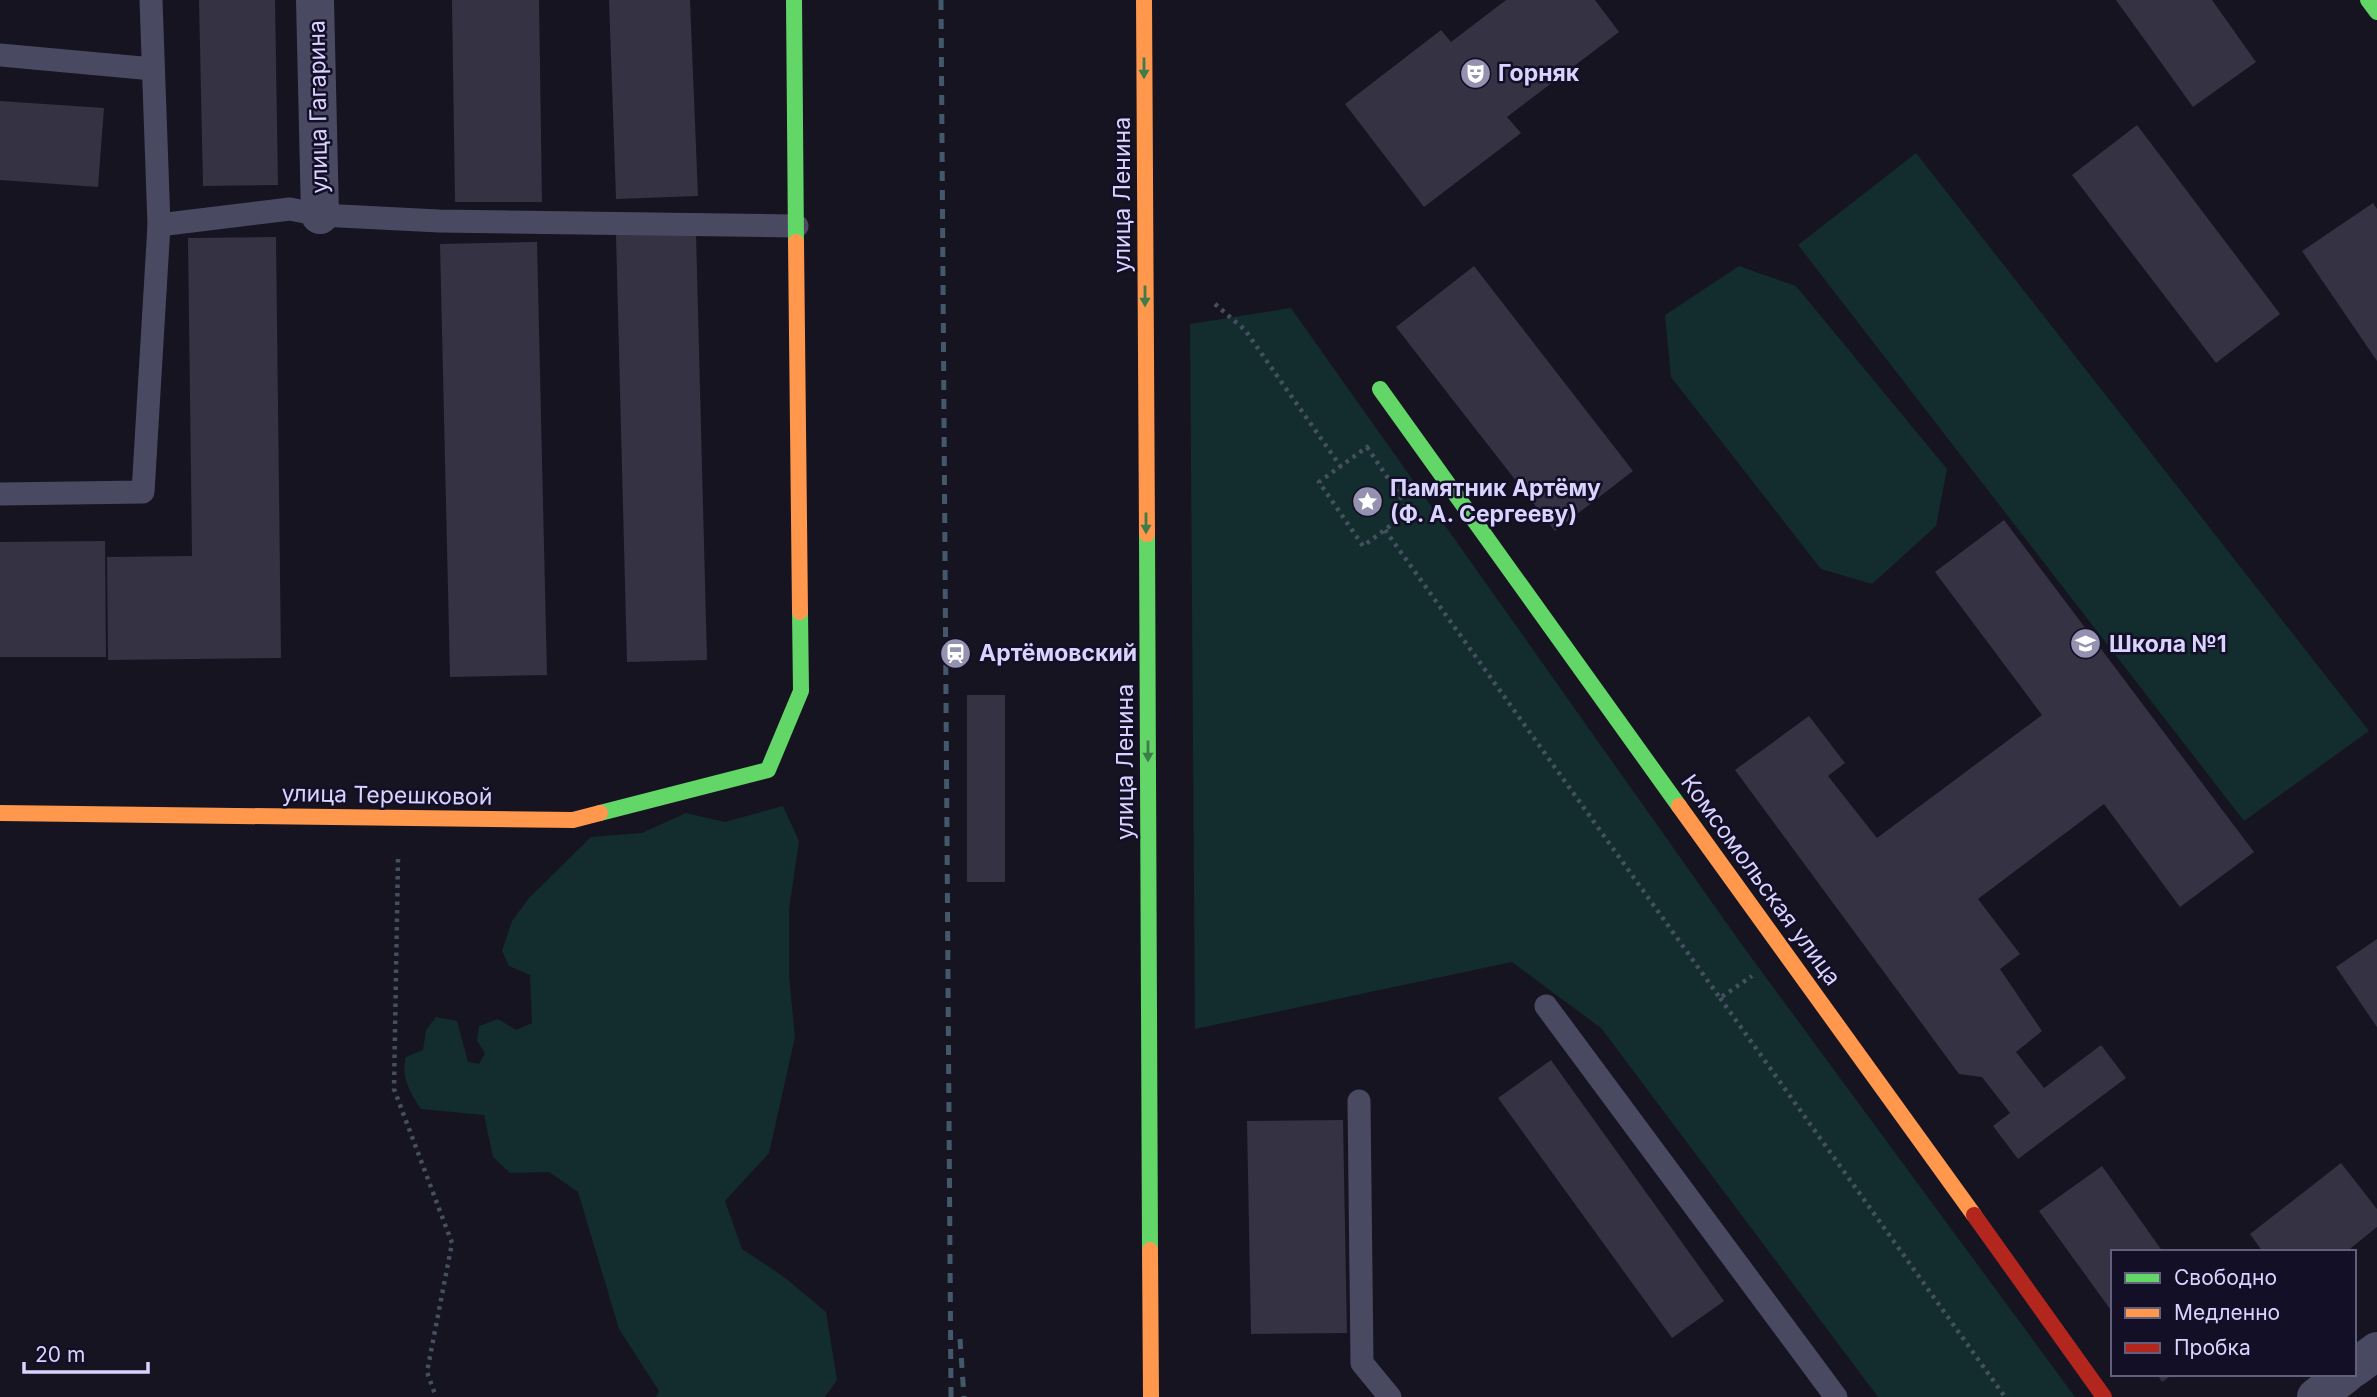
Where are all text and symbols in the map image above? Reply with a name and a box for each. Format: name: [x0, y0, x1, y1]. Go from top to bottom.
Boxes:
street label: улица Гагарина: [302, 20, 334, 194]
theatre icon: Горняк: [1458, 56, 1492, 90]
one-way arrow: [1138, 57, 1150, 79]
place label: Горняк: [1498, 59, 1580, 87]
street label: улица Ленина: [1108, 117, 1136, 273]
one-way arrow: [1139, 285, 1151, 307]
place label: Памятник Артёму (Ф. А. Сергееву): [1390, 474, 1601, 528]
place icon: Памятник Артёму (Ф. А. Сергееву): [1350, 484, 1384, 518]
one-way arrow: [1141, 512, 1152, 534]
school or university icon: Школа №1: [2069, 627, 2103, 661]
place label: Школа №1: [2109, 630, 2227, 658]
station icon: Артёмовский: [939, 636, 973, 670]
place label: Артёмовский: [979, 639, 1137, 667]
street label: улица Ленина: [1111, 684, 1139, 840]
one-way arrow: [1142, 740, 1154, 762]
street label: Комсомольская улица: [1675, 769, 1847, 991]
street label: улица Терешковой: [281, 779, 493, 811]
legend: [2111, 1250, 2356, 1376]
text: Свободно: [2174, 1265, 2277, 1290]
text: Медленно: [2174, 1300, 2280, 1325]
scale bar: [24, 1330, 149, 1374]
text: Пробка: [2174, 1335, 2251, 1360]
text: 20 m: [35, 1342, 85, 1367]

